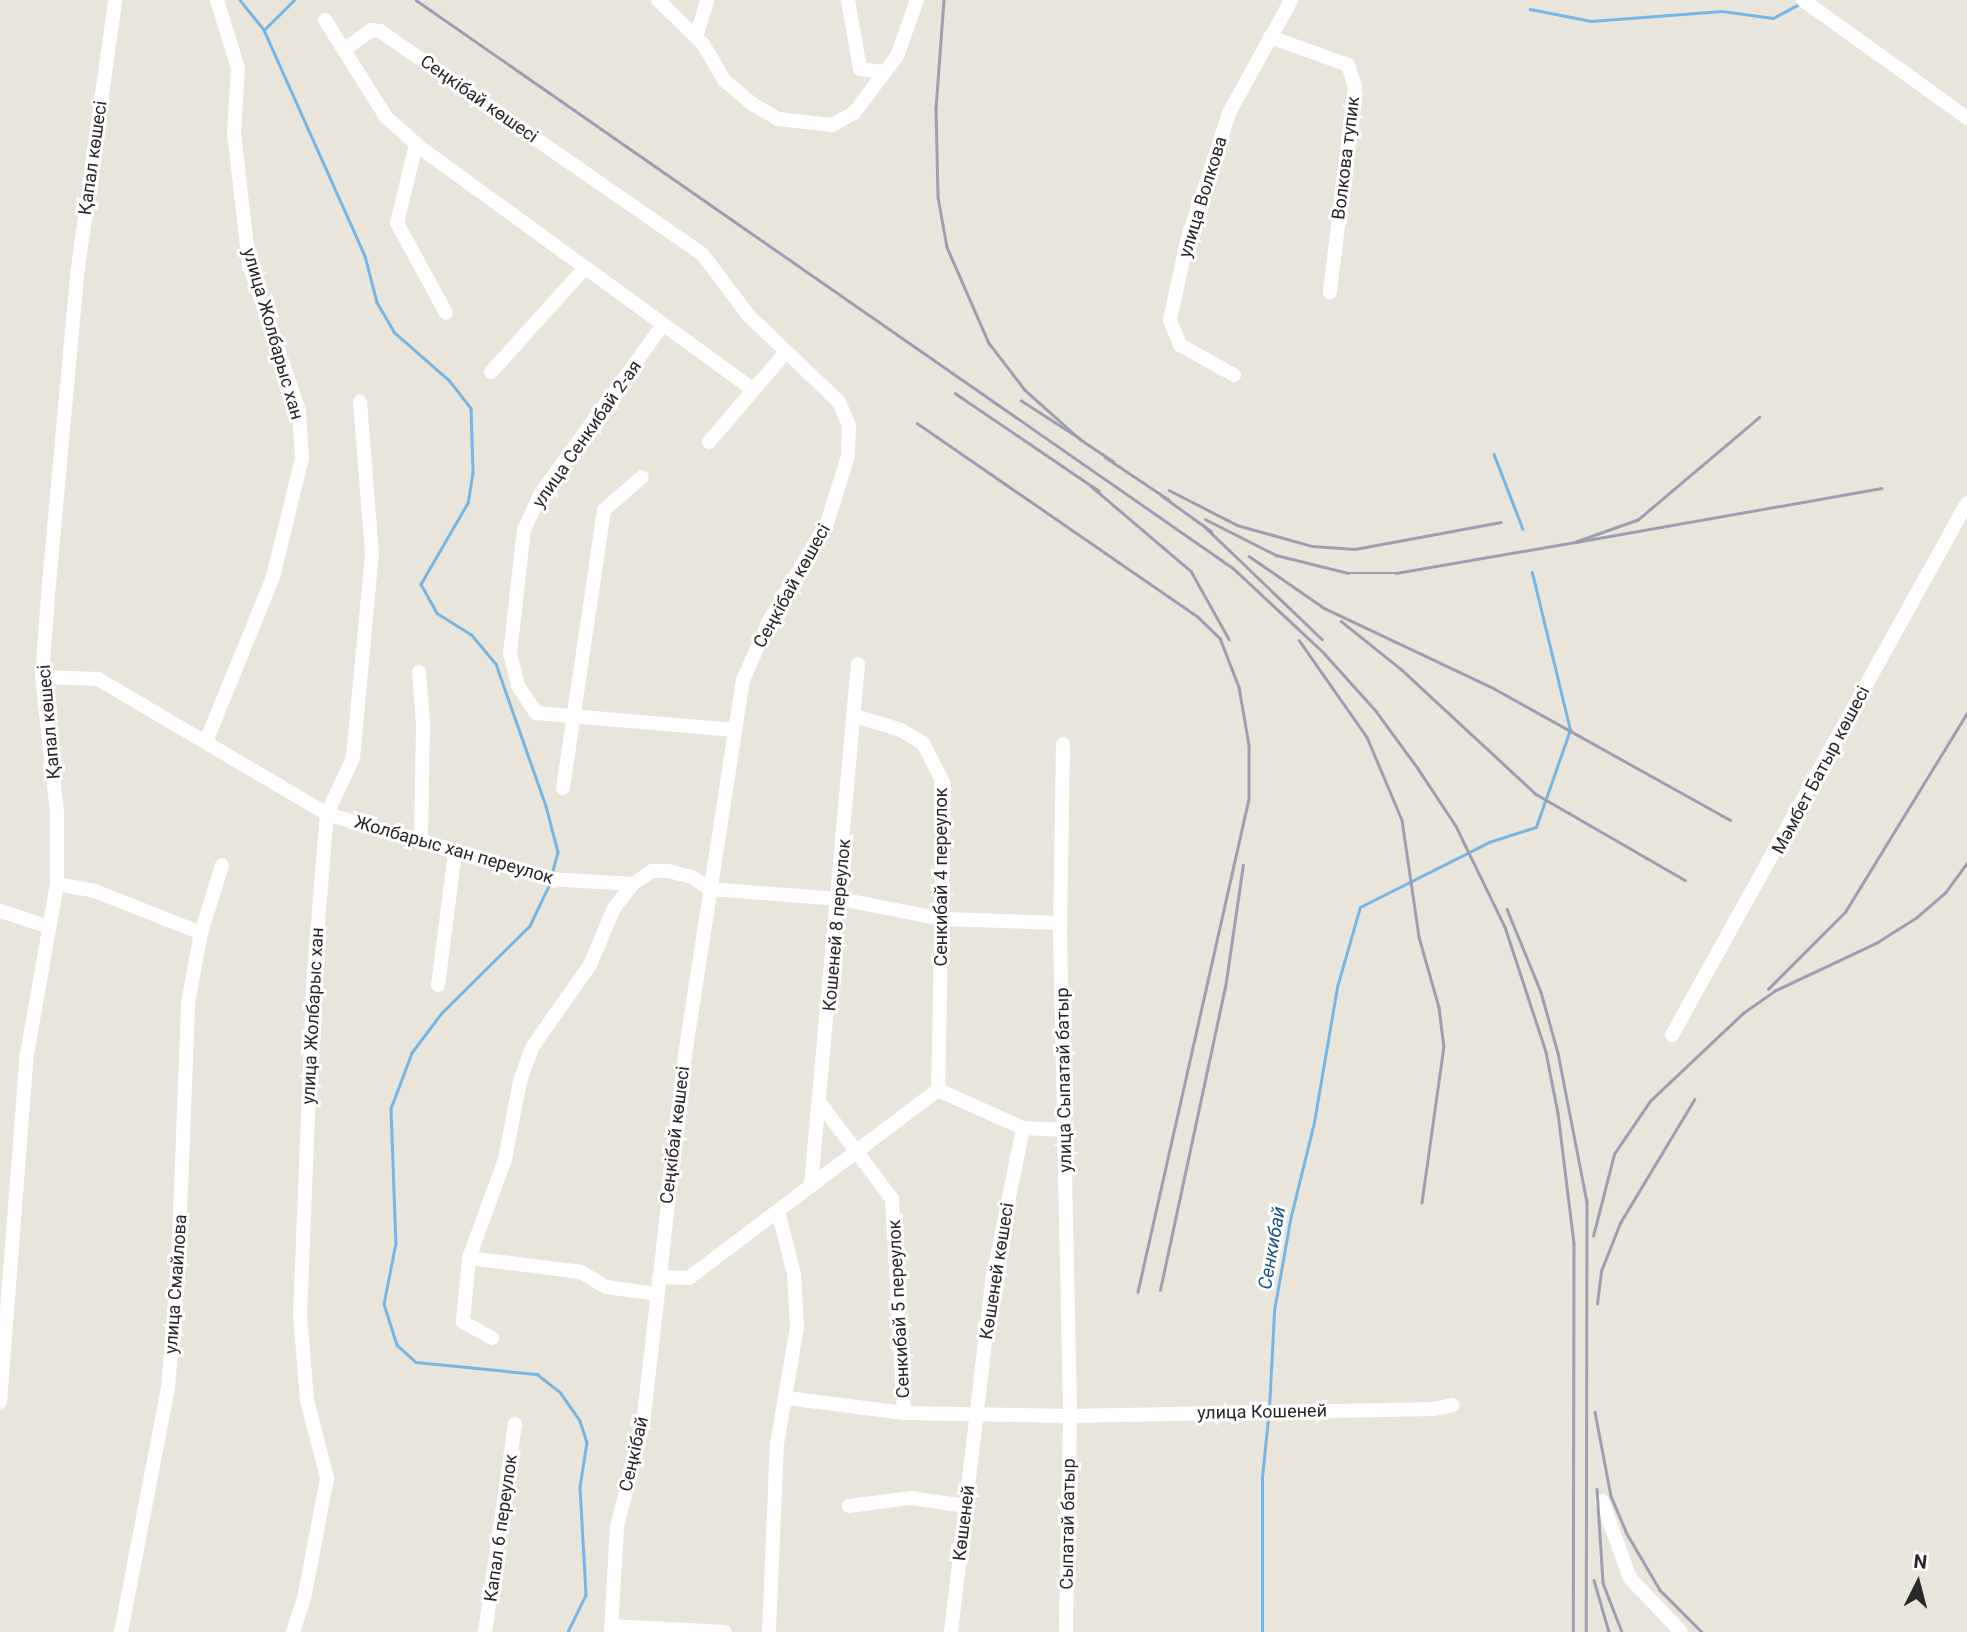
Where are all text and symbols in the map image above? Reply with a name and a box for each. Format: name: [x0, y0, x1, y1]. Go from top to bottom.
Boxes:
street label: Сеңкібай көшесі: [416, 50, 542, 148]
street label: Волкова тупик: [1328, 95, 1364, 221]
street label: Қапал көшесі: [74, 99, 112, 217]
street label: улица Волкова: [1174, 134, 1232, 260]
street label: улица Жолбарыс хан: [238, 246, 308, 422]
street label: улица Сенкибай 2-ая: [528, 356, 646, 512]
street label: Сеңкібай көшесі: [749, 520, 835, 652]
street label: Қапал көшесі: [33, 664, 65, 780]
street label: Мәмбет Батыр көшесі: [1768, 682, 1874, 858]
street label: Сенкибай 4 переулок: [930, 788, 952, 966]
street label: Жолбарыс хан переулок: [352, 811, 556, 889]
street label: Кошеней 8 переулок: [819, 838, 855, 1012]
street label: улица Жолбарыс хан: [298, 927, 328, 1105]
street label: улица Сыпатай батыр: [1052, 987, 1076, 1173]
street label: Сеңкібай көшесі: [656, 1065, 694, 1205]
street label: Көшеней көшесі: [976, 1201, 1018, 1341]
water label: Сенкибай: [1253, 1205, 1291, 1291]
street label: улица Смайлова: [160, 1213, 192, 1355]
street label: Сенкибай 5 переулок: [884, 1219, 914, 1399]
street label: улица Кошеней: [1197, 1400, 1327, 1424]
street label: Сеңкібай: [615, 1414, 653, 1494]
street label: Капал 6 переулок: [480, 1453, 522, 1603]
street label: Сыпатай батыр: [1056, 1458, 1080, 1590]
street label: Көшеней: [949, 1484, 979, 1562]
north arrow: [1883, 1548, 1953, 1618]
text: N: [1912, 1549, 1928, 1574]

